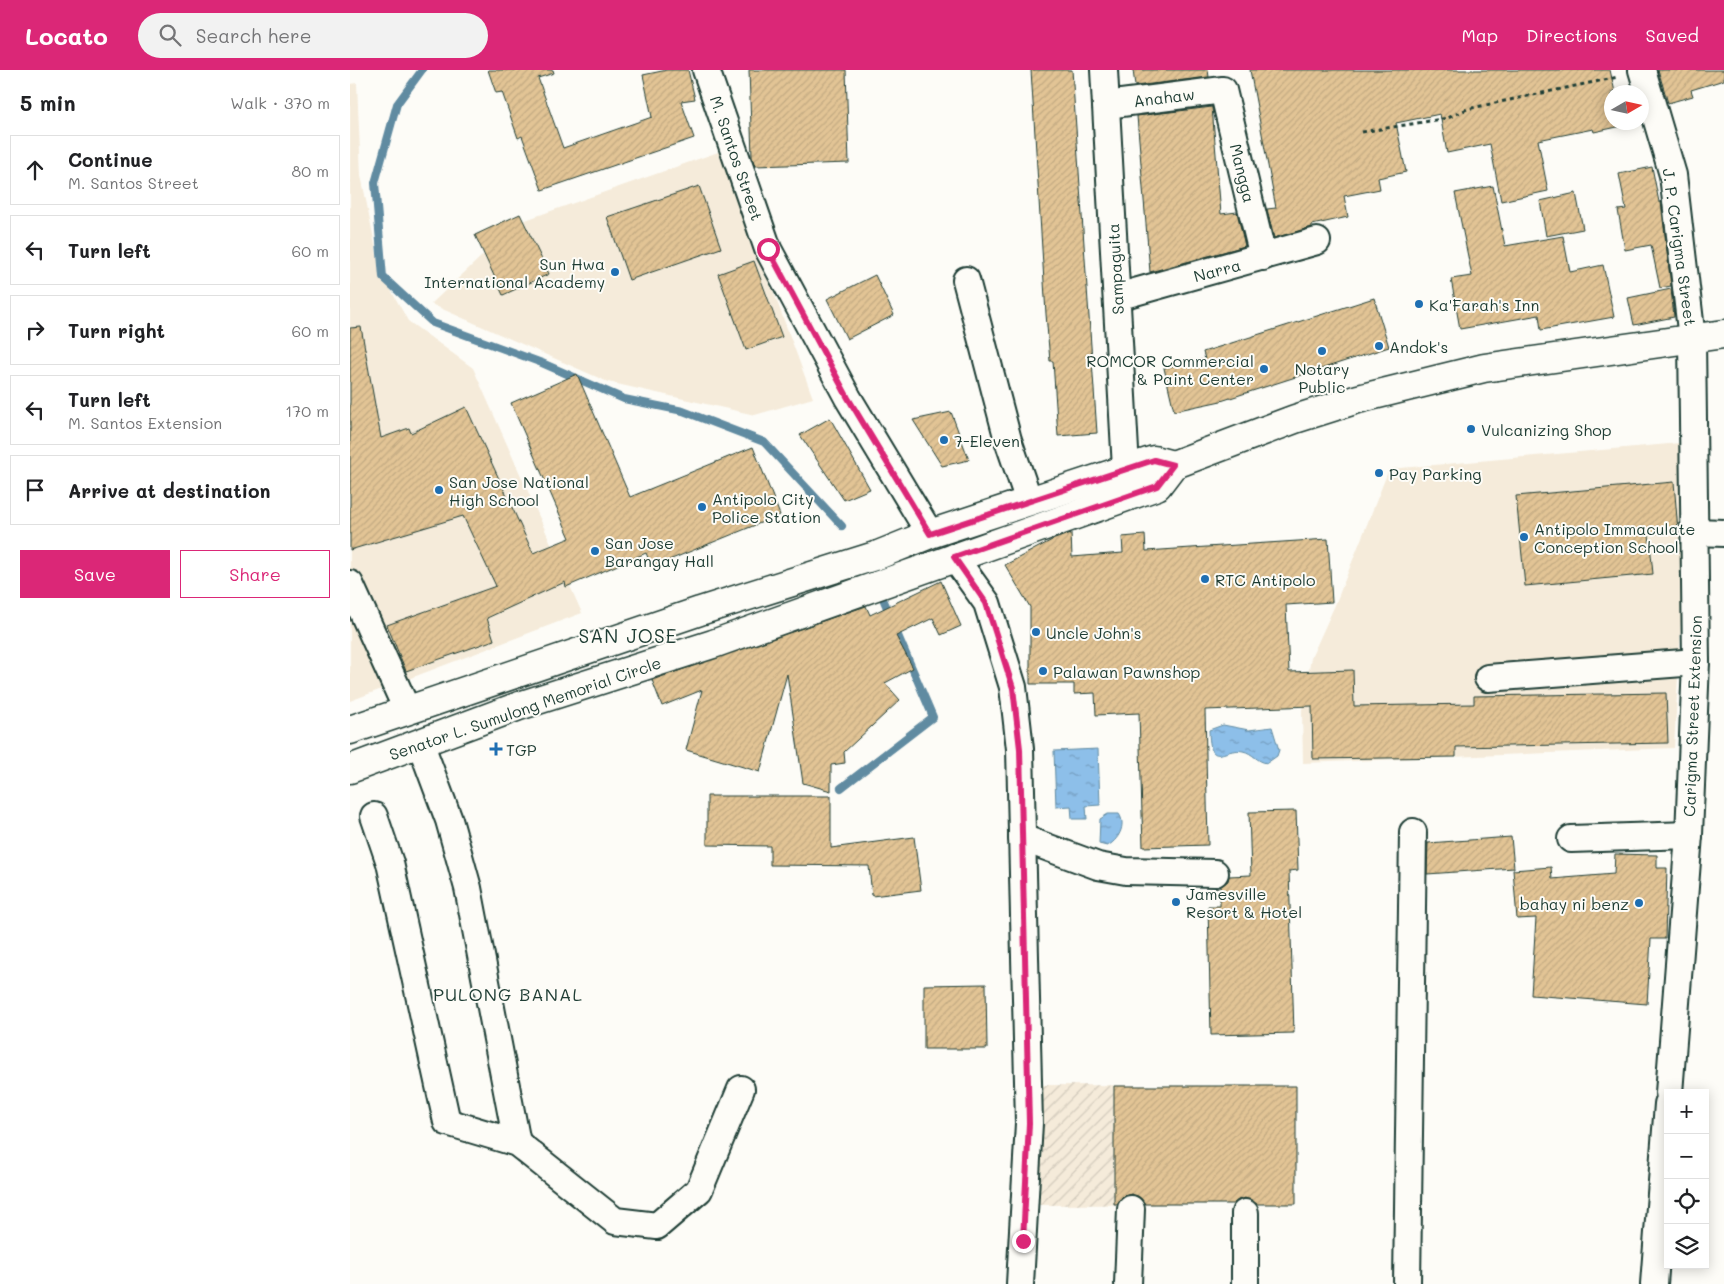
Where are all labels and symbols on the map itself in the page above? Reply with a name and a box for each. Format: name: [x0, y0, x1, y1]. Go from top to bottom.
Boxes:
street label: Anahaw: [1132, 83, 1196, 111]
north arrow: [1604, 85, 1649, 130]
street label: M. Santos Street: [706, 93, 768, 223]
street label: Mangga: [1226, 141, 1260, 205]
street label: J. P. Carigma Street: [1659, 167, 1701, 327]
street label: Sampaguita: [1102, 223, 1128, 315]
route start: [757, 238, 780, 261]
place label: Sun Hwa International Academy: [424, 253, 605, 292]
street label: Narra: [1191, 254, 1243, 286]
marker: Sun Hwa International Academy: [609, 266, 621, 278]
place label: Ka'Farah's Inn: [1429, 294, 1539, 315]
marker: Ka'Farah's Inn: [1413, 298, 1425, 310]
place label: Andok's: [1389, 336, 1448, 357]
marker: Andok's: [1373, 340, 1385, 352]
marker: Notary Public: [1316, 345, 1328, 357]
place label: ROMCOR Commercial & Paint Center: [1086, 350, 1254, 389]
place label: Notary Public: [1295, 358, 1349, 397]
marker: ROMCOR Commercial & Paint Center: [1258, 363, 1270, 375]
place label: Vulcanizing Shop: [1481, 419, 1612, 440]
marker: Vulcanizing Shop: [1465, 423, 1477, 435]
place label: 7-Eleven: [954, 430, 1020, 451]
marker: 7-Eleven: [938, 434, 950, 446]
place label: Pay Parking: [1389, 463, 1482, 484]
marker: Pay Parking: [1373, 467, 1385, 479]
place label: San Jose National High School: [449, 471, 589, 510]
marker: San Jose National High School: [433, 484, 445, 496]
place label: Antipolo City Police Station: [712, 488, 821, 527]
marker: Antipolo City Police Station: [696, 501, 708, 513]
place label: Antipolo Immaculate Conception School: [1534, 518, 1695, 557]
marker: Antipolo Immaculate Conception School: [1518, 531, 1530, 543]
place label: San Jose Barangay Hall: [605, 532, 714, 571]
marker: San Jose Barangay Hall: [589, 545, 601, 557]
place label: RTC Antipolo: [1215, 569, 1315, 590]
marker: RTC Antipolo: [1199, 573, 1211, 585]
street label: Carigma Street Extension: [1678, 615, 1706, 817]
place label: Uncle John's: [1046, 622, 1141, 643]
district label: SAN JOSE: [578, 623, 678, 648]
marker: Uncle John's: [1030, 626, 1042, 638]
street label: Senator L. Sumulong Memorial Circle: [386, 651, 664, 765]
place label: Palawan Pawnshop: [1053, 661, 1200, 682]
marker: Palawan Pawnshop: [1037, 665, 1049, 677]
place label: TGP: [506, 739, 537, 760]
marker: TGP: [490, 743, 502, 755]
place label: Jamesville Resort & Hotel: [1186, 883, 1302, 922]
place label: bahay ni benz: [1520, 893, 1629, 914]
marker: Jamesville Resort & Hotel: [1170, 896, 1182, 908]
marker: bahay ni benz: [1633, 897, 1645, 909]
district label: PULONG BANAL: [433, 982, 583, 1006]
route end: [1012, 1230, 1035, 1253]

